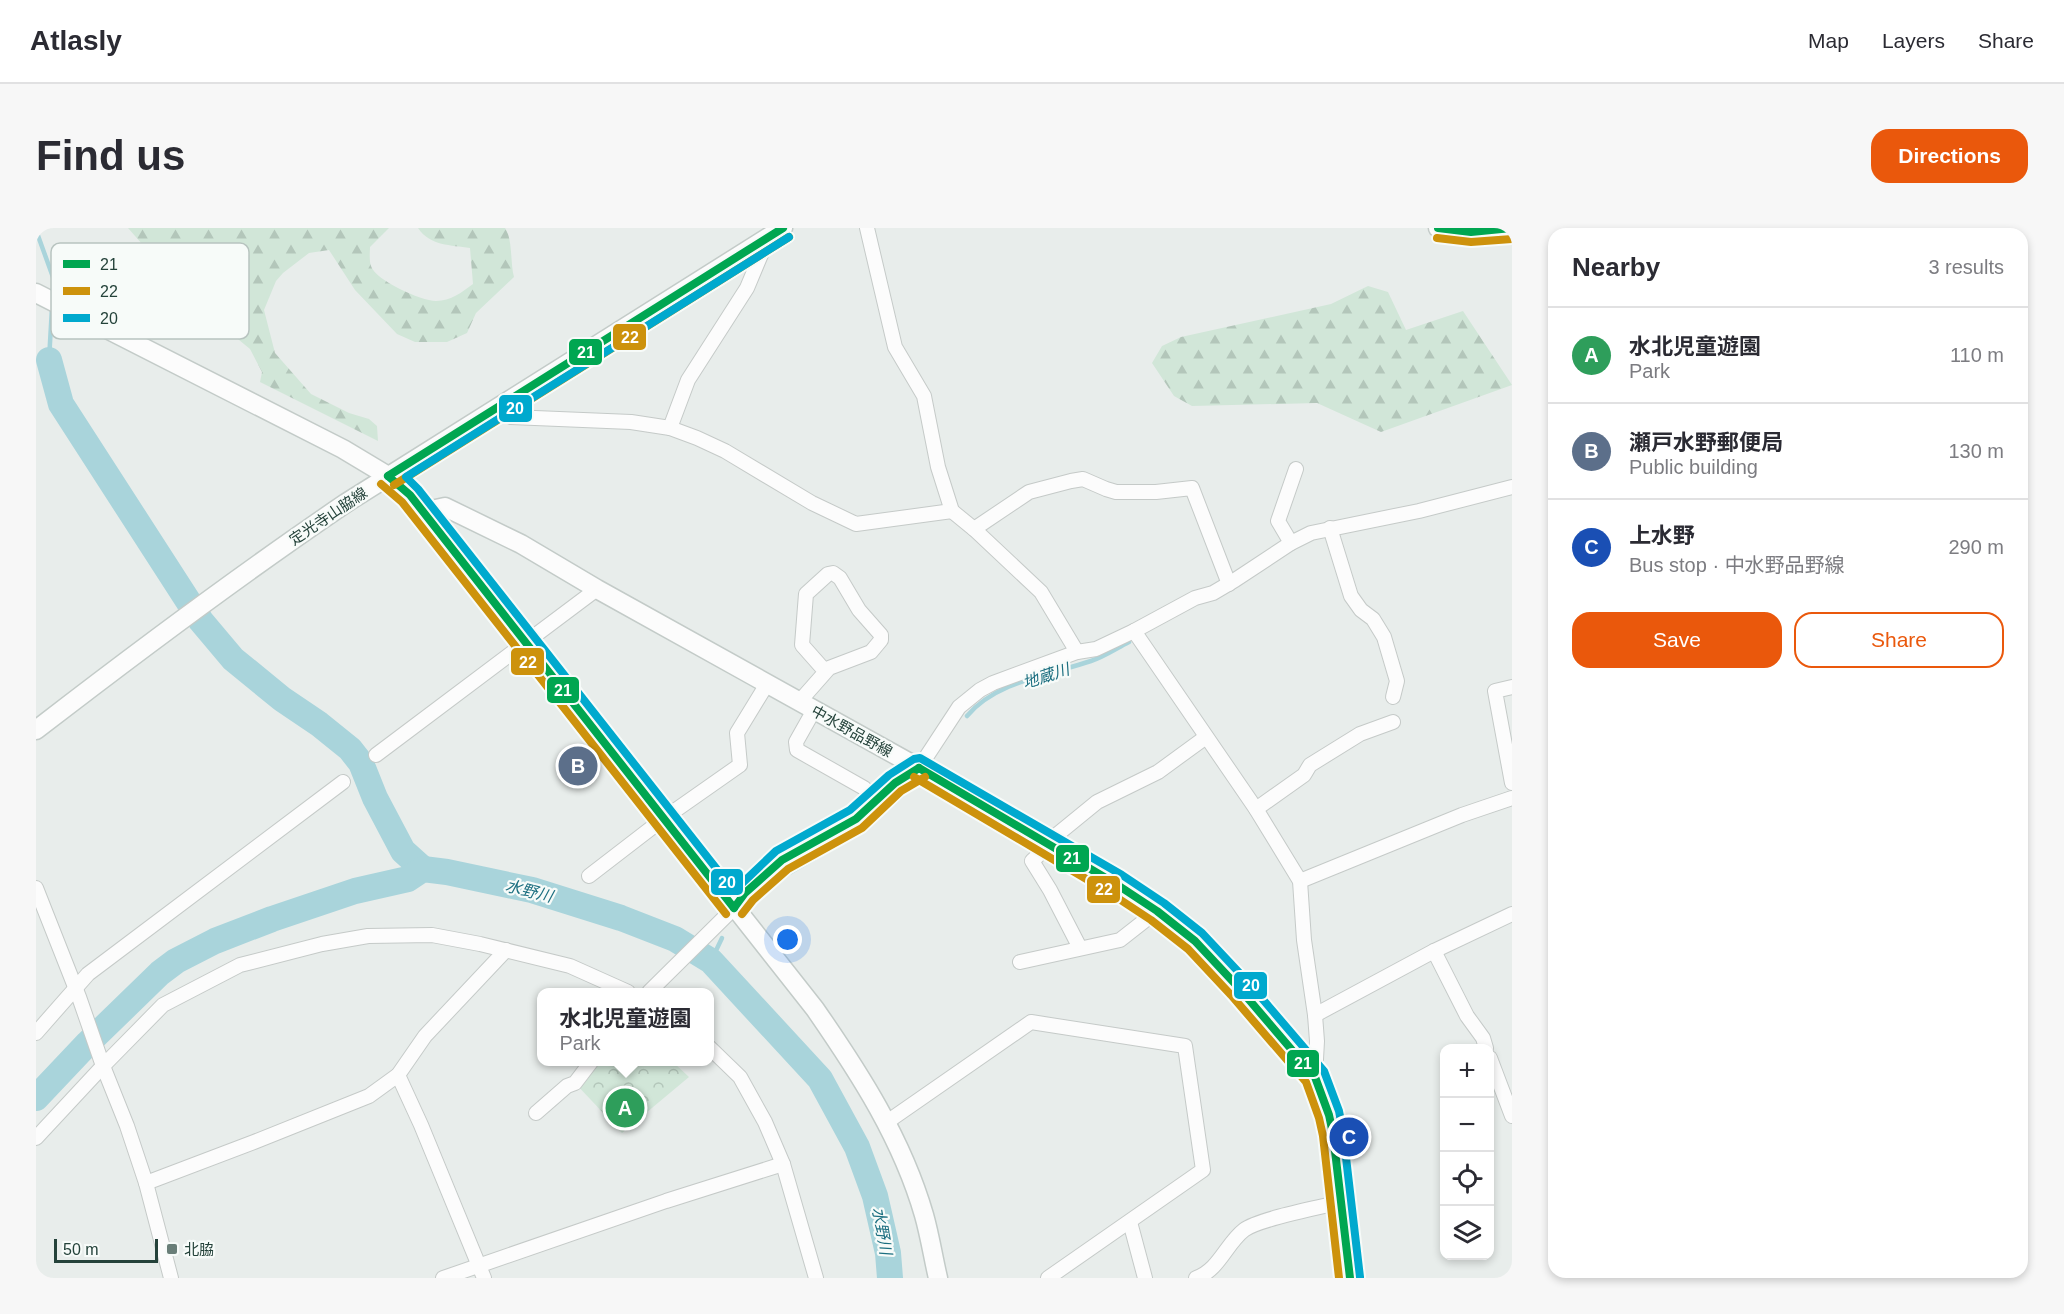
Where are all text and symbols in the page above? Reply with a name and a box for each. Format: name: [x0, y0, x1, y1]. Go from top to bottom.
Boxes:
text: Atlasly: [30, 25, 122, 56]
text: Map: [1808, 29, 1849, 52]
text: Layers: [1882, 29, 1945, 52]
text: Share: [1978, 29, 2034, 52]
button: Directions: [1871, 129, 2028, 183]
text: Find us: [36, 132, 185, 179]
legend: [51, 243, 249, 339]
text: Nearby: [1572, 252, 1660, 282]
text: 21: [100, 256, 118, 273]
text: 3 results: [1928, 256, 2004, 278]
text: 22: [100, 283, 118, 300]
text: 20: [100, 310, 118, 327]
line badge: 22: [612, 323, 647, 351]
text: 22: [621, 329, 639, 346]
text: 水北児童遊園: [1629, 334, 1761, 359]
line badge: 21: [568, 338, 603, 366]
text: 21: [577, 344, 595, 361]
text: A: [1584, 344, 1599, 366]
text: 110 m: [1950, 344, 2004, 366]
text: Park: [1629, 360, 1670, 382]
line badge: 20: [498, 394, 533, 423]
text: 20: [506, 400, 524, 417]
text: 瀬戸水野郵便局: [1629, 430, 1783, 455]
text: B: [1584, 440, 1599, 462]
text: 130 m: [1948, 440, 2004, 462]
text: Public building: [1629, 456, 1758, 478]
street label: 定光寺山脇線: [286, 484, 370, 548]
text: 上水野: [1629, 523, 1695, 548]
text: C: [1584, 536, 1599, 558]
text: 290 m: [1948, 536, 2004, 558]
text: Bus stop · 中水野品野線: [1629, 554, 1845, 576]
button: Save: [1572, 612, 1782, 668]
button: Share: [1794, 612, 2004, 668]
line badge: 22: [510, 647, 545, 676]
text: 22: [519, 654, 537, 671]
water label: 地蔵川: [1021, 660, 1073, 692]
line badge: 21: [546, 676, 580, 704]
text: 21: [554, 682, 572, 699]
street label: 中水野品野線: [809, 702, 895, 760]
pin: B: [558, 744, 598, 788]
line badge: 21: [1055, 844, 1090, 873]
text: 21: [1063, 850, 1081, 867]
line badge: 20: [710, 868, 744, 896]
text: 20: [718, 874, 736, 891]
line badge: 22: [1086, 875, 1121, 904]
water label: 水野川: [504, 877, 556, 906]
text: 22: [1095, 881, 1113, 898]
your location: [773, 925, 802, 954]
line badge: 20: [1233, 971, 1268, 1000]
text: 20: [1242, 977, 1260, 994]
popup: [537, 988, 714, 1066]
text: 水北児童遊園: [559, 1006, 692, 1031]
text: Park: [559, 1032, 601, 1054]
map controls: [1440, 1044, 1494, 1260]
button: +: [1440, 1044, 1494, 1098]
line badge: 21: [1286, 1049, 1320, 1078]
text: 21: [1294, 1055, 1312, 1072]
pin: A: [606, 1086, 644, 1130]
button: −: [1440, 1098, 1494, 1152]
pin: C: [1330, 1114, 1368, 1160]
button: locate: [1440, 1152, 1494, 1206]
water label: 水野川: [869, 1206, 895, 1258]
button: layers: [1440, 1206, 1494, 1260]
scale bar: [54, 1236, 158, 1264]
text: 50 m: [63, 1241, 99, 1258]
place label: 北脇: [184, 1241, 214, 1258]
marker: 北脇: [165, 1242, 179, 1256]

